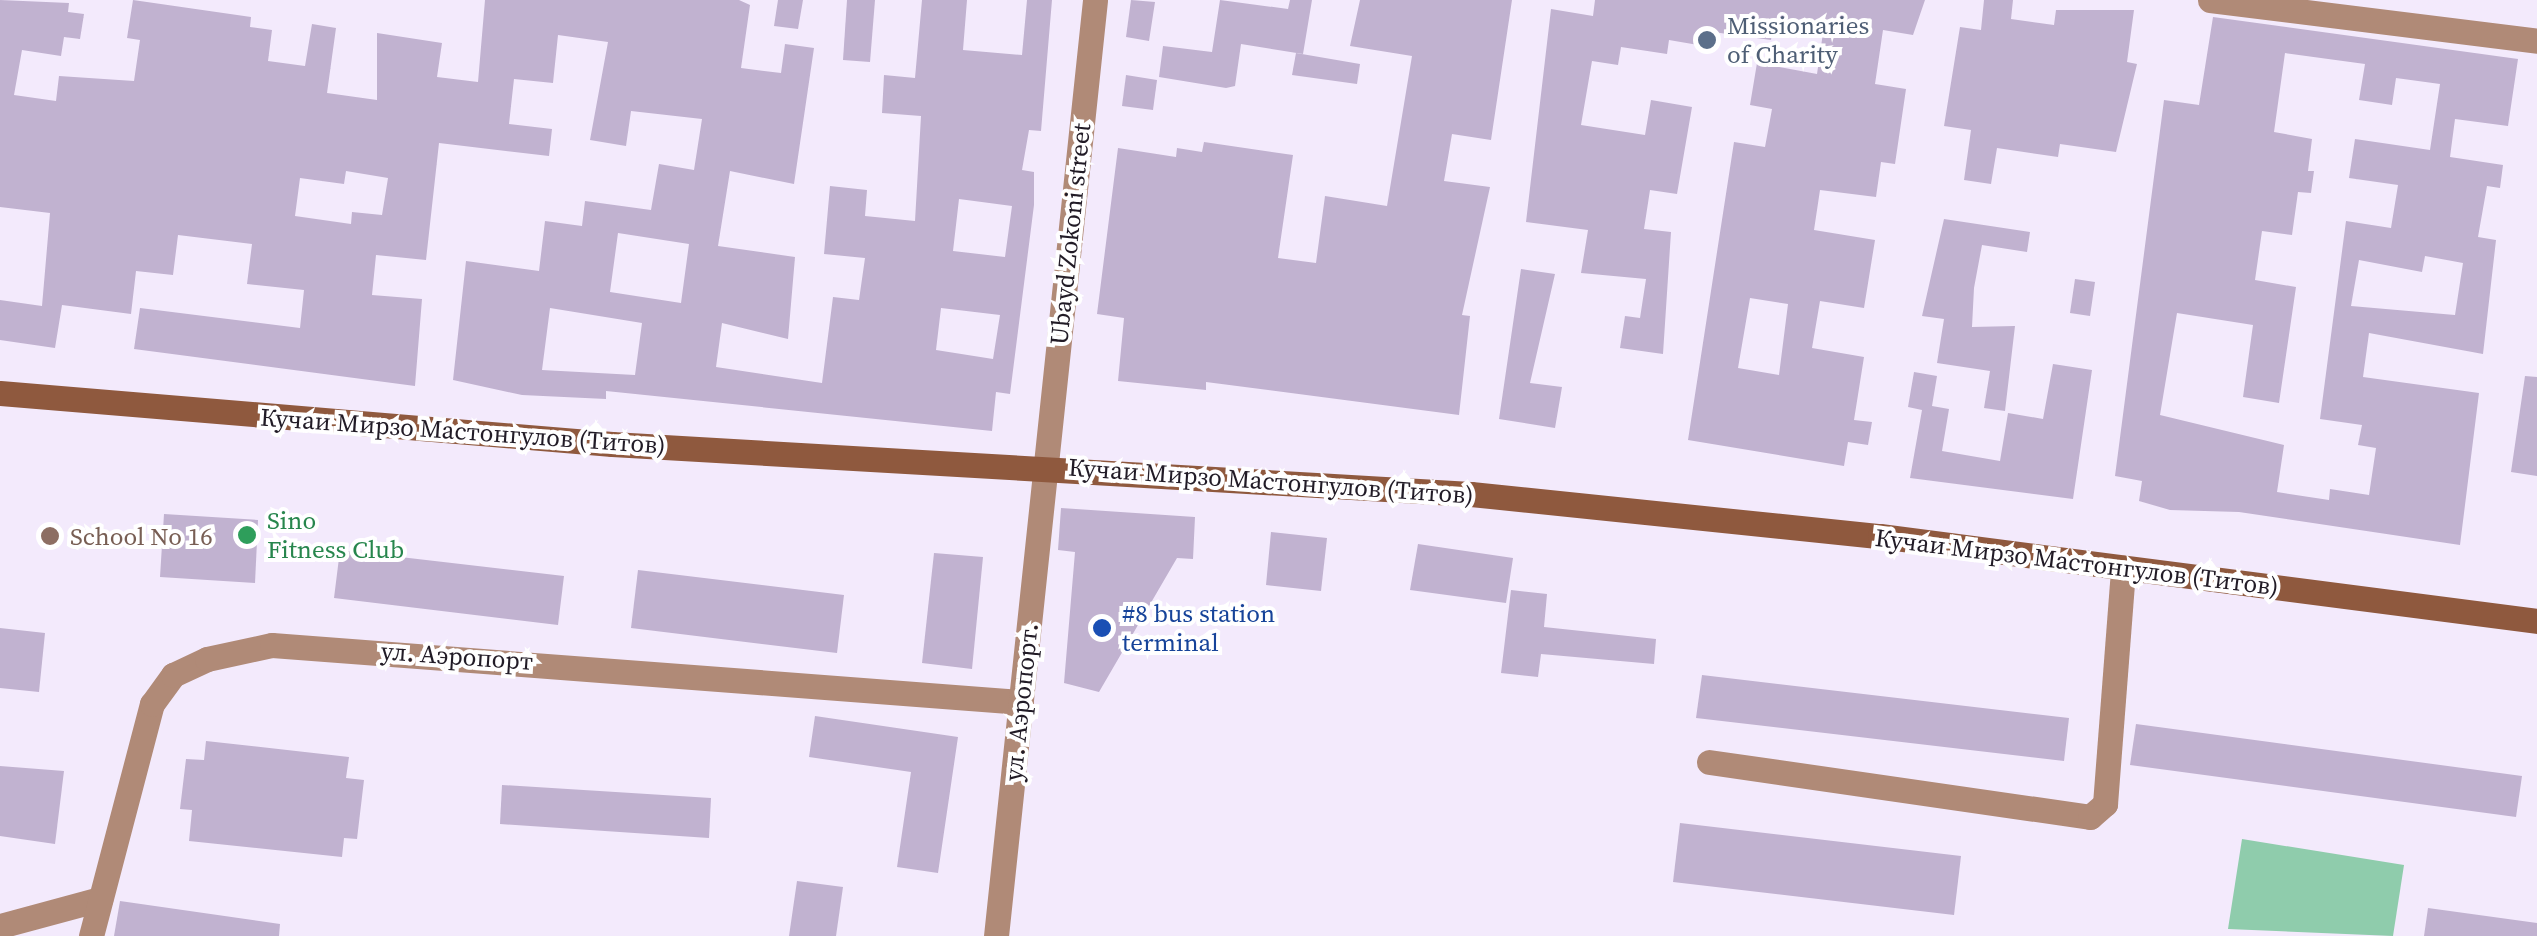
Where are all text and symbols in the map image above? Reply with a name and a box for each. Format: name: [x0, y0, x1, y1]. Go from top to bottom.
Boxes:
place label: Missionaries of Charity: [1727, 11, 1869, 70]
marker: Missionaries of Charity: [1696, 29, 1718, 51]
street label: Ubayd Zokoni street: [1043, 122, 1097, 346]
street label: Кучаи Мирзо Мастонгулов (Титов): [259, 402, 667, 460]
street label: Кучаи Мирзо Мастонгулов (Титов): [1067, 452, 1475, 510]
place label: Sino Fitness Club: [267, 506, 404, 565]
place label: School No 16: [70, 521, 213, 551]
street label: Кучаи Мирзо Мастонгулов (Титов): [1874, 522, 2280, 602]
marker: Sino Fitness Club: [236, 524, 258, 546]
marker: School No 16: [39, 525, 61, 547]
place label: #8 bus station terminal: [1122, 599, 1275, 658]
marker: #8 bus station terminal: [1091, 617, 1113, 639]
street label: ул. Аэропорт.: [998, 621, 1044, 783]
street label: ул. Аэропорт: [380, 636, 534, 676]

